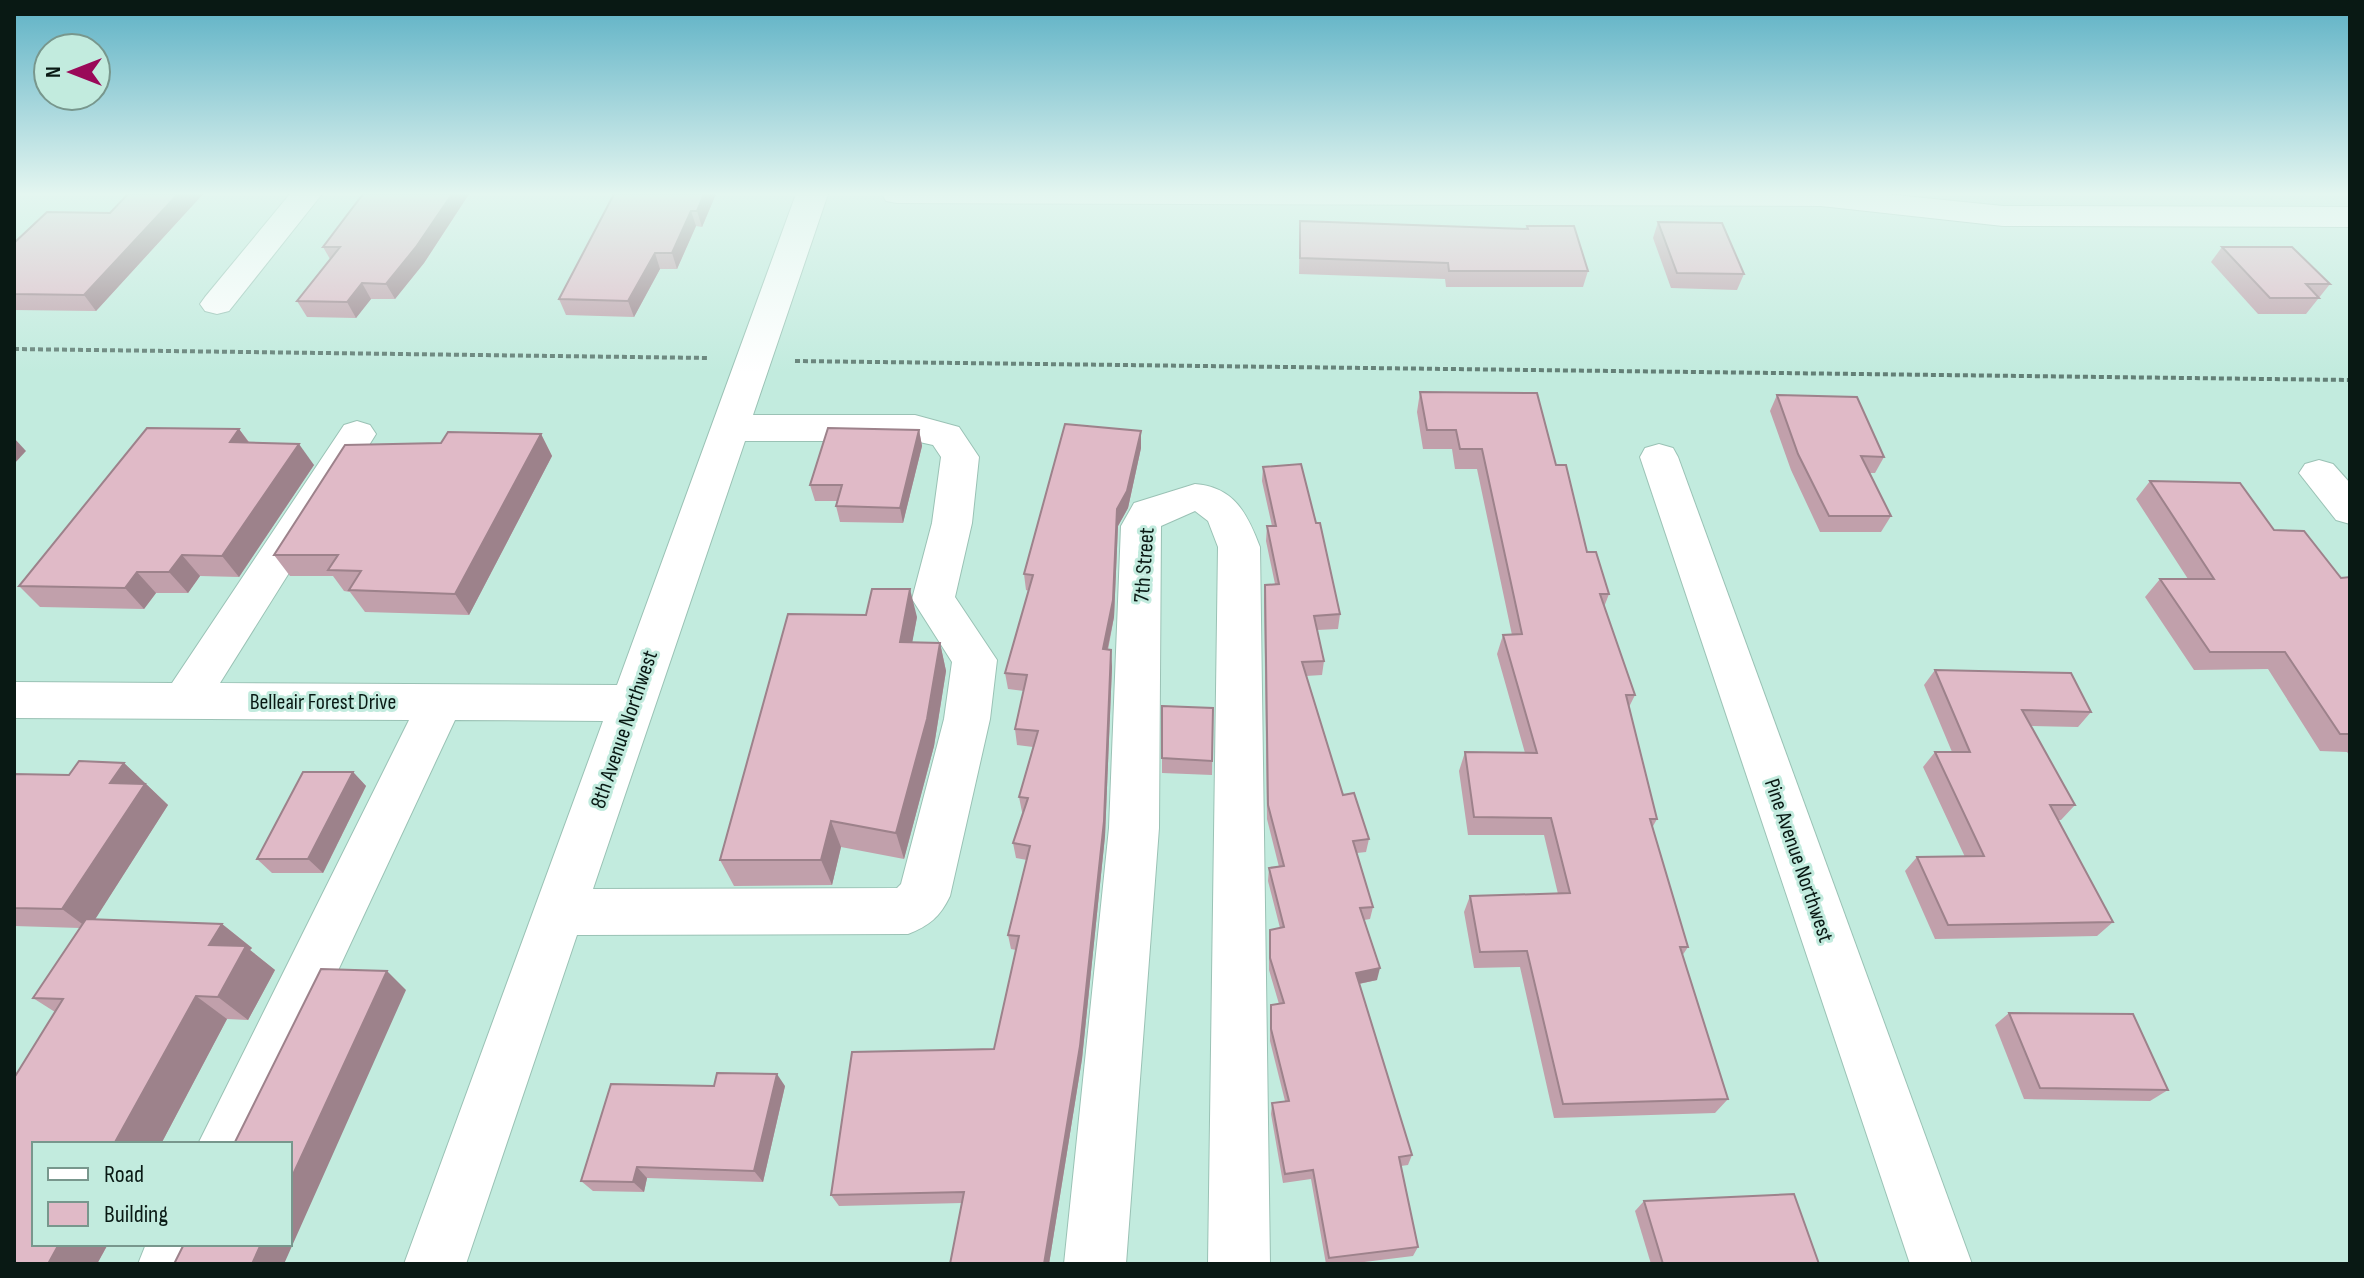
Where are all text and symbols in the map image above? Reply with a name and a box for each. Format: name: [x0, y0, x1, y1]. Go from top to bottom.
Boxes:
north arrow: [32, 32, 112, 112]
text: N: [40, 66, 67, 78]
street label: 7th Street: [1128, 526, 1161, 603]
street label: 8th Avenue Northwest: [585, 647, 664, 812]
street label: Belleair Forest Drive: [250, 689, 396, 716]
street label: Pine Avenue Northwest: [1758, 775, 1839, 946]
legend: [32, 1142, 292, 1246]
text: Road: [104, 1160, 144, 1189]
text: Building: [104, 1200, 168, 1229]

